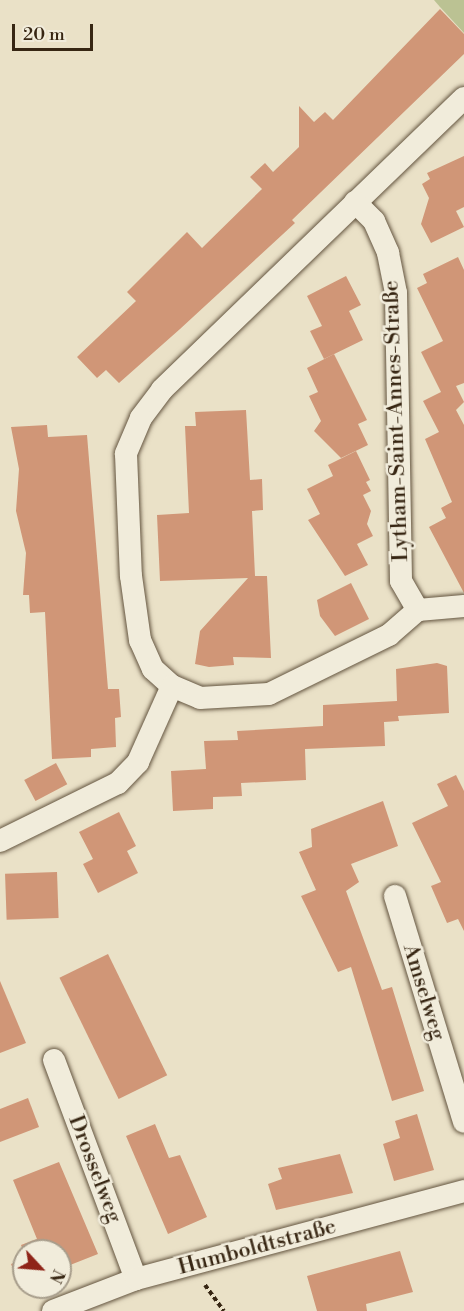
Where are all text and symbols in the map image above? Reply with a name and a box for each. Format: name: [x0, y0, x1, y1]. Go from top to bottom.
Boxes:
scale bar: [15, 12, 96, 50]
text: 20 m: [23, 23, 65, 46]
street label: Lytham-Saint-Annes-Straße: [378, 280, 414, 562]
street label: Amselweg: [397, 941, 451, 1043]
street label: Drosselweg: [62, 1111, 128, 1227]
street label: Humboldtstraße: [175, 1213, 339, 1281]
north arrow: [12, 1239, 72, 1299]
text: N: [45, 1266, 68, 1286]

